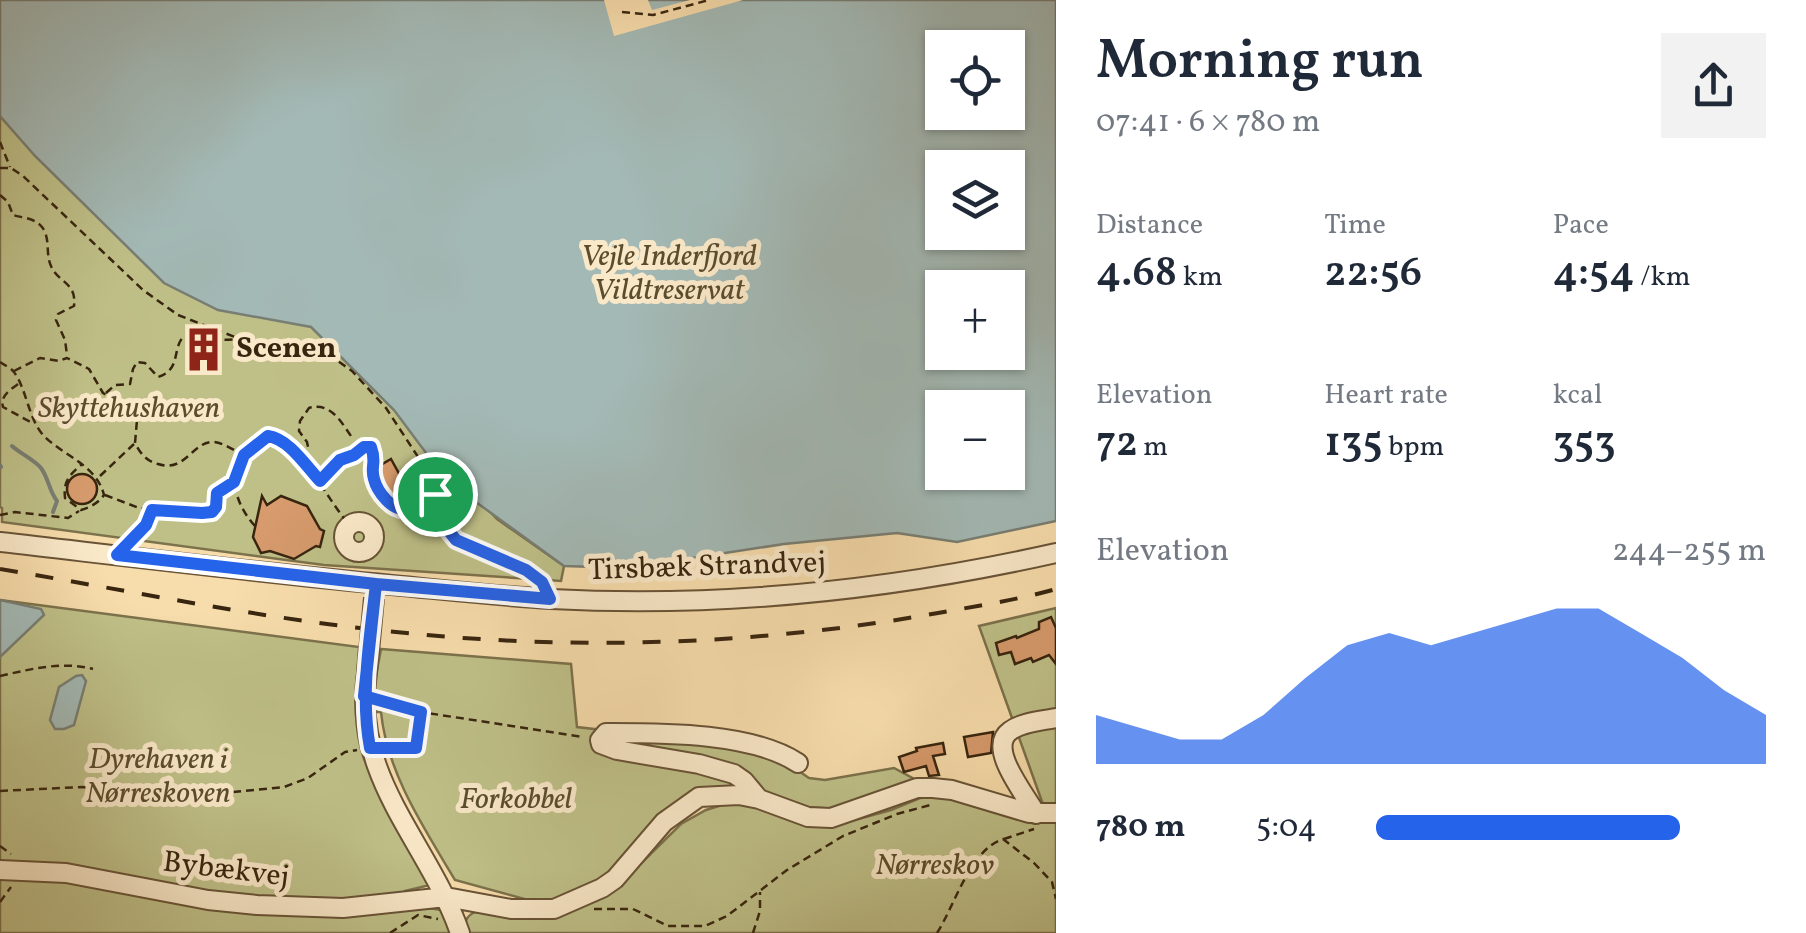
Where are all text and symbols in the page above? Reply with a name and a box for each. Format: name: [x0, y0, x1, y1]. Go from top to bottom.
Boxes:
text: Morning run: [1096, 25, 1424, 101]
map controls: [925, 30, 1025, 490]
button: locate: [925, 30, 1025, 130]
button: share: [1661, 33, 1766, 138]
text: 07:41 · 6 × 780 m: [1096, 101, 1320, 145]
button: layers: [925, 150, 1025, 250]
text: Distance: [1096, 206, 1203, 245]
text: Time: [1324, 206, 1386, 245]
text: Pace: [1553, 206, 1609, 245]
park label: Vejle Inderfjord Vildtreservat: [581, 236, 757, 312]
text: 4.68: [1096, 245, 1177, 304]
text: 22:56: [1324, 245, 1422, 304]
text: 4:54: [1553, 245, 1635, 304]
text: km: [1177, 258, 1223, 297]
text: /km: [1635, 258, 1691, 297]
button: +: [925, 270, 1025, 370]
building icon: Scenen: [179, 325, 227, 373]
place label: Scenen: [236, 328, 336, 370]
text: Elevation: [1096, 376, 1212, 415]
text: Heart rate: [1324, 376, 1448, 415]
text: kcal: [1553, 376, 1602, 415]
park label: Skyttehushaven: [38, 388, 220, 430]
button: −: [925, 390, 1025, 490]
text: 72: [1096, 415, 1138, 474]
text: 135: [1324, 415, 1383, 474]
text: 353: [1553, 415, 1616, 474]
text: m: [1138, 428, 1168, 467]
text: bpm: [1383, 428, 1444, 467]
pin: [393, 452, 478, 537]
icon: arrive: [408, 467, 463, 522]
text: Elevation: [1096, 530, 1229, 574]
text: 244–255 m: [1612, 530, 1766, 574]
street label: Tirsbæk Strandvej: [587, 542, 827, 592]
park label: Dyrehaven i Nørreskoven: [85, 739, 231, 815]
park label: Forkobbel: [460, 779, 573, 821]
text: 780 m: [1096, 806, 1185, 850]
text: 5:04: [1256, 806, 1316, 850]
street label: Bybækvej: [160, 841, 292, 899]
park label: Nørreskov: [876, 845, 994, 887]

